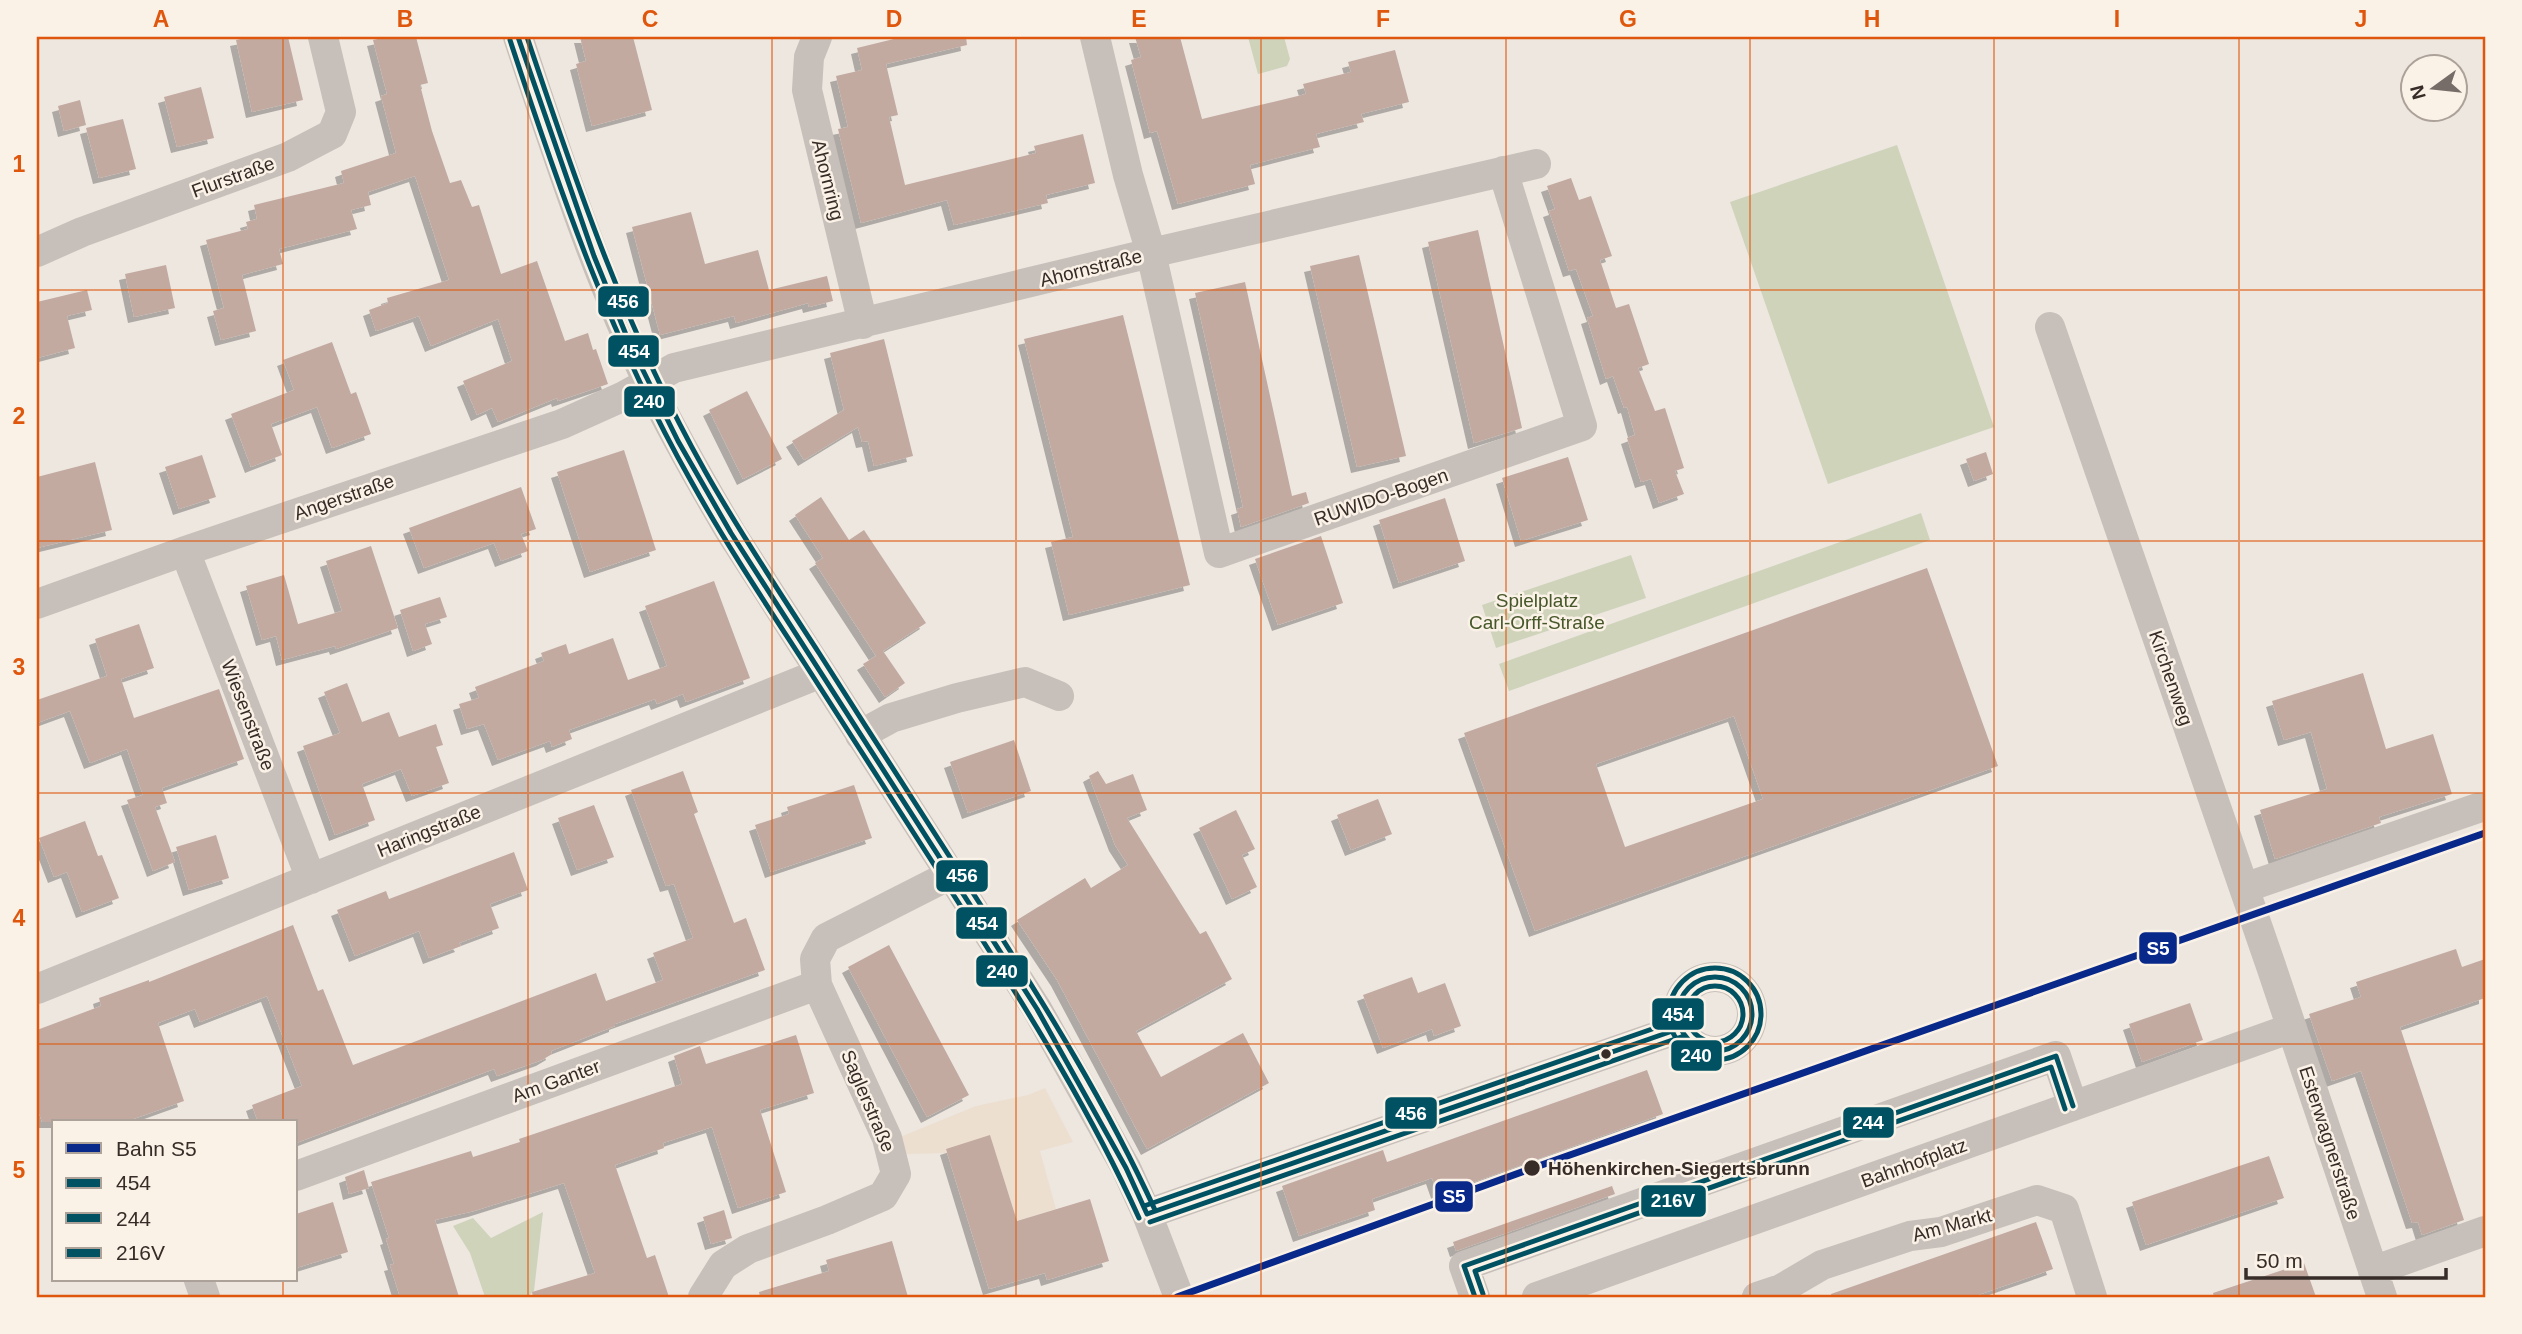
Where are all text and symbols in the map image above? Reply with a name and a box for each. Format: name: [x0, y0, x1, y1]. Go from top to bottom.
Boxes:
text: A: [153, 6, 169, 32]
text: B: [397, 6, 413, 32]
text: C: [642, 6, 658, 32]
text: D: [886, 6, 902, 32]
text: E: [1131, 6, 1147, 32]
text: F: [1376, 6, 1390, 32]
text: G: [1619, 6, 1637, 32]
text: H: [1864, 6, 1880, 32]
text: I: [2114, 6, 2120, 32]
text: J: [2355, 6, 2367, 32]
north arrow: [2400, 52, 2470, 122]
text: N: [2406, 83, 2430, 102]
street label: Ahornring: [808, 137, 848, 223]
text: 1: [13, 151, 26, 177]
street label: Flurstraße: [189, 152, 277, 202]
street label: Ahornstraße: [1038, 245, 1144, 291]
line badge: 456: [597, 285, 650, 318]
text: 456: [607, 291, 639, 312]
line badge: 454: [607, 334, 660, 368]
text: 454: [618, 341, 650, 362]
line badge: 240: [623, 385, 676, 418]
text: 240: [633, 391, 665, 412]
text: 2: [13, 403, 25, 429]
street label: RUWIDO-Bogen: [1311, 464, 1451, 530]
street label: Angerstraße: [291, 470, 397, 524]
park label: Spielplatz Carl-Orff-Straße: [1469, 590, 1605, 633]
street label: Kirchenweg: [2145, 628, 2197, 728]
text: 3: [13, 654, 25, 680]
street label: Wiesenstraße: [217, 657, 279, 773]
street label: Haringstraße: [374, 801, 484, 861]
line badge: 456: [935, 859, 989, 893]
text: 456: [946, 865, 978, 886]
text: 4: [13, 905, 26, 931]
line badge: 454: [955, 906, 1008, 940]
text: 454: [966, 913, 998, 934]
line badge: S5: [2138, 931, 2178, 965]
text: S5: [2146, 938, 2170, 959]
line badge: 240: [975, 954, 1029, 988]
text: 240: [986, 961, 1018, 982]
line badge: 454: [1651, 997, 1705, 1031]
text: 454: [1662, 1004, 1694, 1025]
line badge: 240: [1670, 1039, 1723, 1072]
text: 240: [1680, 1045, 1712, 1066]
street label: Saglerstraße: [837, 1047, 899, 1155]
unlabelled marker: [1599, 1047, 1613, 1061]
street label: Am Ganter: [509, 1055, 603, 1107]
street label: Esterwagnerstraße: [2295, 1063, 2365, 1223]
line badge: 456: [1384, 1096, 1438, 1130]
text: 456: [1395, 1103, 1427, 1124]
line badge: 244: [1842, 1106, 1895, 1139]
text: 244: [1852, 1112, 1884, 1133]
legend: [52, 1120, 298, 1282]
street label: Bahnhofplatz: [1858, 1134, 1970, 1192]
text: Bahn S5: [116, 1137, 197, 1160]
text: 5: [13, 1157, 26, 1183]
marker: Höhenkirchen-Siegertsbrunn: [1522, 1158, 1542, 1178]
place label: Höhenkirchen-Siegertsbrunn: [1548, 1158, 1810, 1179]
text: 454: [116, 1171, 151, 1194]
line badge: S5: [1434, 1180, 1474, 1213]
line badge: 216V: [1640, 1184, 1707, 1218]
text: S5: [1442, 1186, 1466, 1207]
text: 216V: [1651, 1190, 1696, 1211]
street label: Am Markt: [1910, 1204, 1995, 1246]
text: 244: [116, 1207, 151, 1230]
scale bar: [2246, 1236, 2445, 1280]
text: 216V: [116, 1241, 165, 1264]
text: 50 m: [2256, 1249, 2303, 1272]

